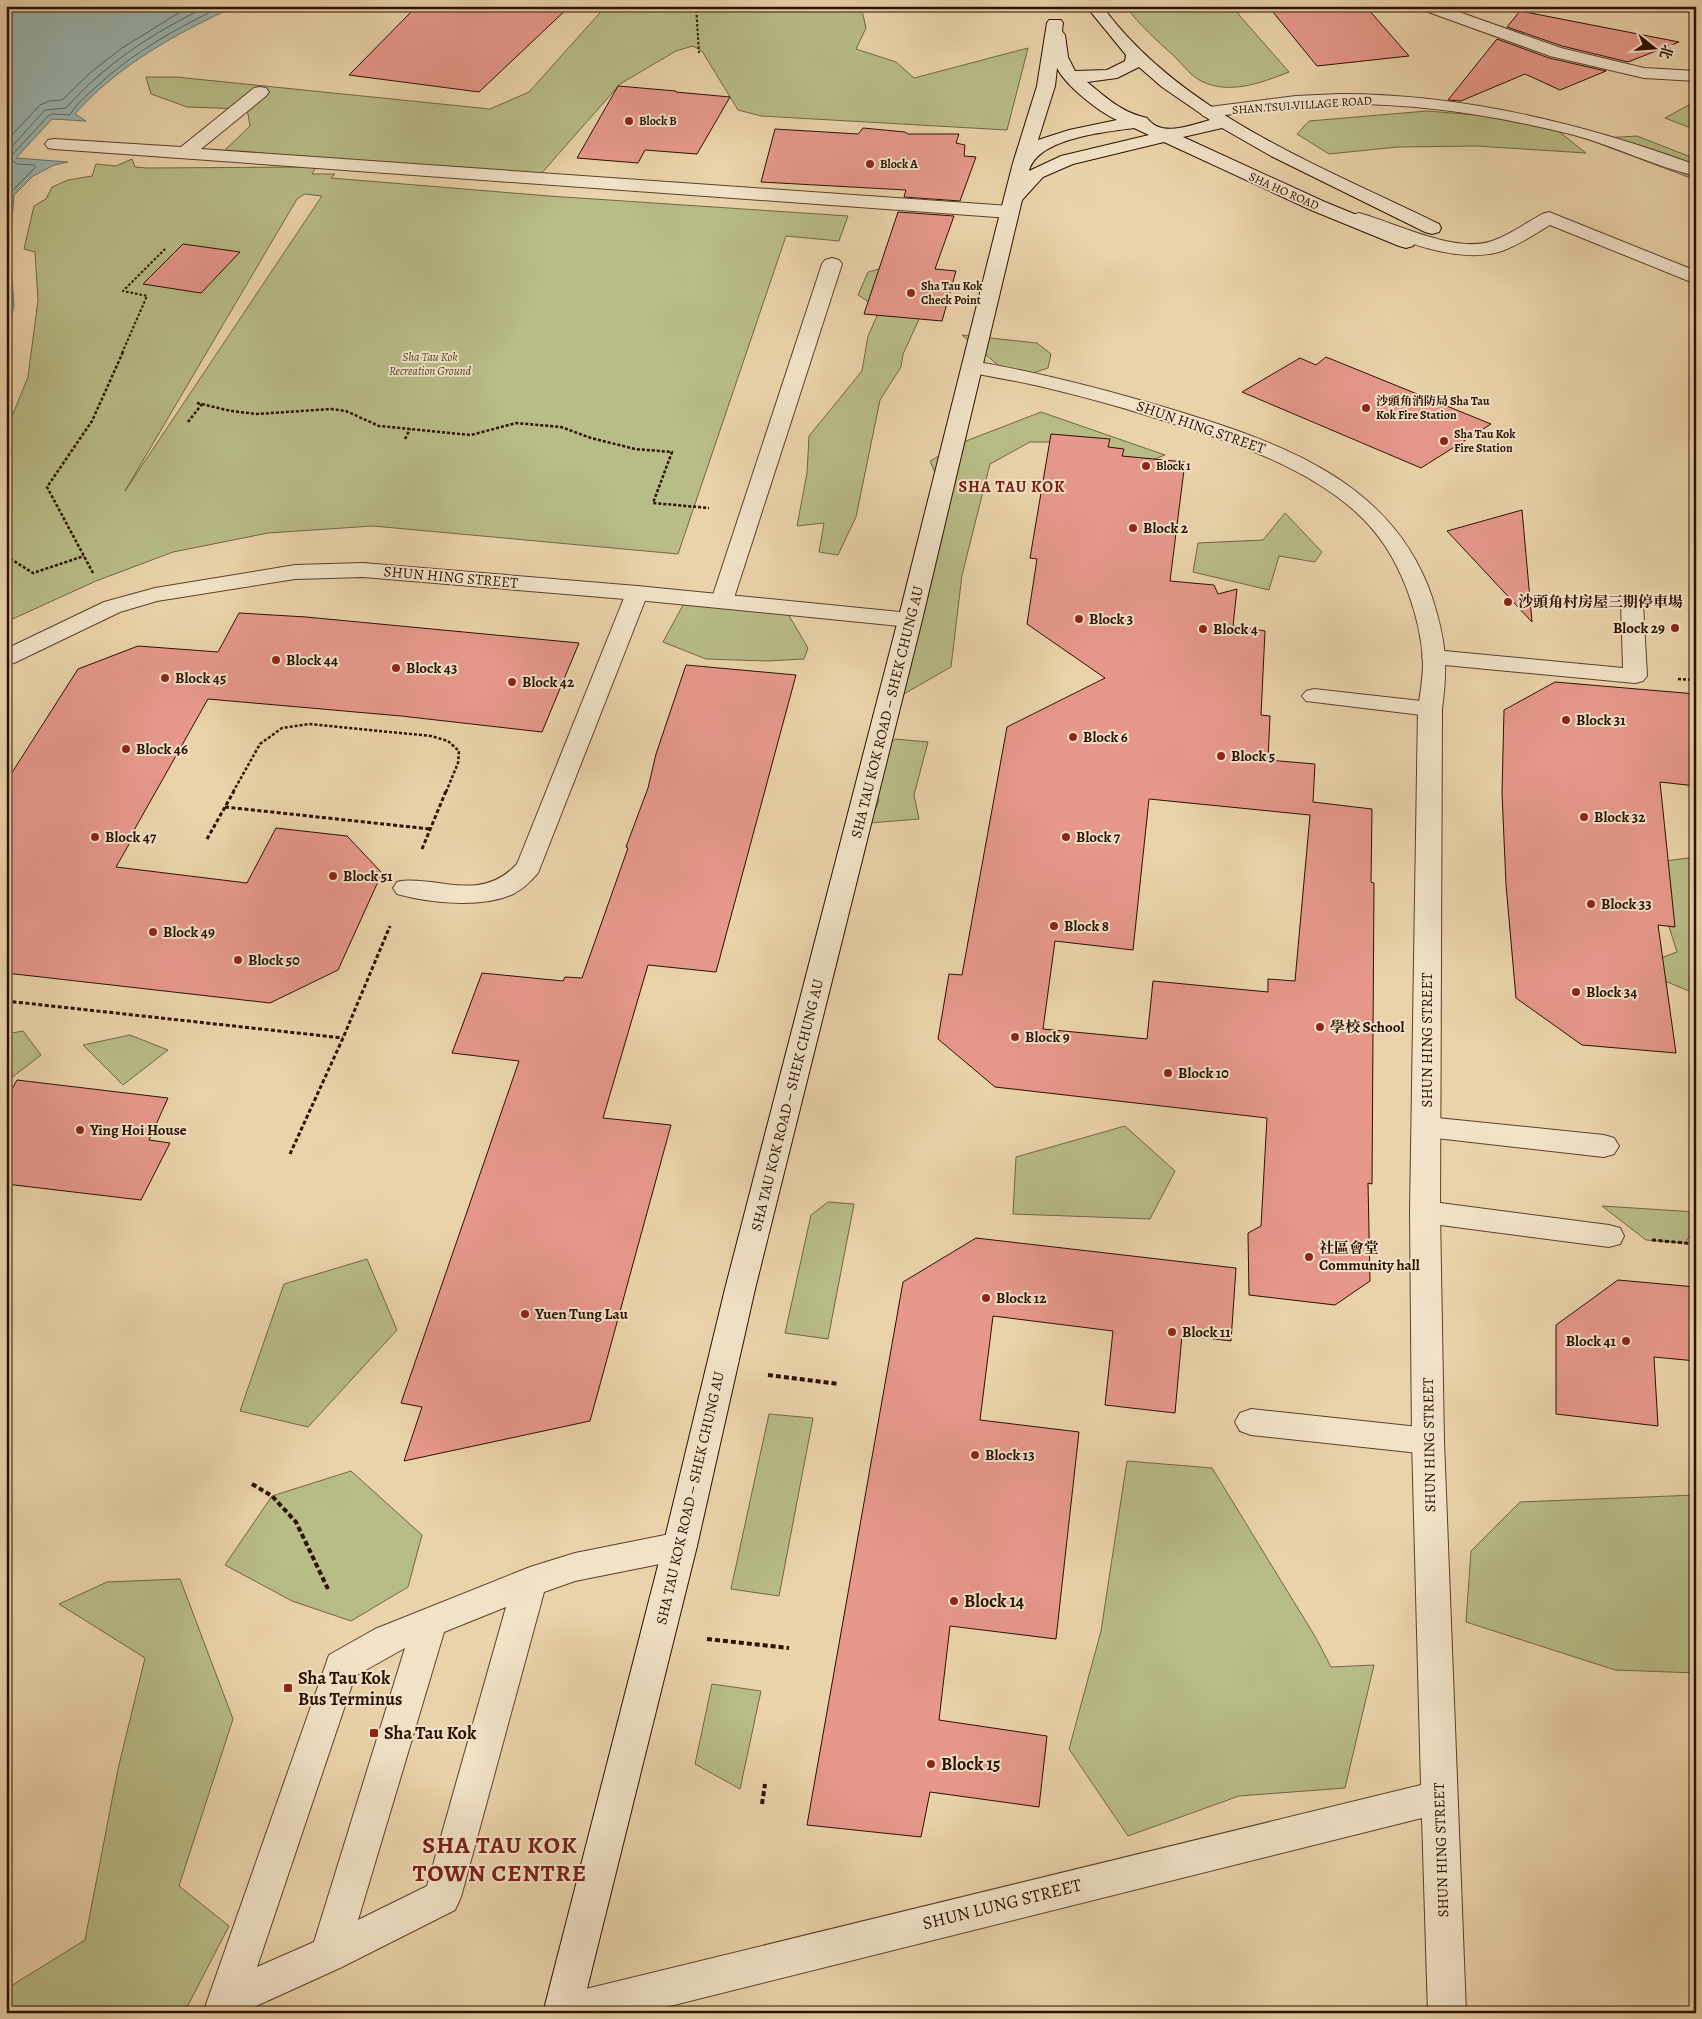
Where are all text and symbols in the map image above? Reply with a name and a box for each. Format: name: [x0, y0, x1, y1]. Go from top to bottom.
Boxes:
north arrow: [1630, 22, 1680, 72]
text: 北: [1655, 42, 1677, 61]
street label: SHAN TSUI VILLAGE ROAD: [1232, 92, 1372, 118]
place label: Block B: [639, 113, 677, 129]
marker: Block B: [623, 115, 635, 127]
place label: Block A: [880, 156, 918, 172]
marker: Block A: [864, 158, 876, 170]
street label: SHA HO ROAD: [1246, 168, 1322, 214]
place label: Sha Tau Kok Check Point: [921, 278, 983, 308]
marker: Sha Tau Kok Check Point: [905, 287, 917, 299]
park label: Sha Tau Kok Recreation Ground: [389, 349, 472, 379]
place label: 沙頭角消防局 Sha Tau Kok Fire Station: [1376, 393, 1490, 423]
street label: SHUN HING STREET: [1134, 396, 1269, 459]
marker: 沙頭角消防局 Sha Tau Kok Fire Station: [1360, 402, 1372, 414]
place label: Sha Tau Kok Fire Station: [1454, 426, 1516, 456]
marker: Sha Tau Kok Fire Station: [1438, 435, 1450, 447]
place label: Block 1: [1156, 458, 1191, 474]
marker: Block 1: [1140, 460, 1152, 472]
district label: SHA TAU KOK: [958, 476, 1066, 498]
place label: Block 2: [1143, 518, 1189, 538]
marker: Block 2: [1127, 522, 1139, 534]
street label: SHUN HING STREET: [383, 561, 520, 593]
street label: SHA TAU KOK ROAD – SHEK CHUNG AU: [846, 584, 928, 840]
place label: 沙頭角村房屋三期停車場: [1518, 592, 1683, 612]
marker: 沙頭角村房屋三期停車場: [1502, 596, 1514, 608]
place label: Block 3: [1089, 609, 1133, 629]
marker: Block 3: [1073, 613, 1085, 625]
place label: Block 29: [1613, 618, 1665, 638]
place label: Block 4: [1213, 619, 1258, 639]
marker: Block 29: [1669, 622, 1681, 634]
marker: Block 4: [1197, 623, 1209, 635]
place label: Block 44: [286, 650, 338, 670]
marker: Block 44: [270, 654, 282, 666]
place label: Block 43: [406, 658, 457, 678]
marker: Block 43: [390, 662, 402, 674]
place label: Block 45: [175, 668, 226, 688]
marker: Block 45: [159, 672, 171, 684]
place label: Block 42: [522, 672, 575, 692]
marker: Block 42: [506, 676, 518, 688]
place label: Block 31: [1576, 710, 1626, 730]
marker: Block 31: [1560, 714, 1572, 726]
place label: Block 6: [1083, 727, 1128, 747]
marker: Block 6: [1067, 731, 1079, 743]
place label: Block 46: [136, 739, 188, 759]
marker: Block 46: [120, 743, 132, 755]
place label: Block 5: [1231, 746, 1275, 766]
marker: Block 5: [1215, 750, 1227, 762]
place label: Block 32: [1594, 807, 1646, 827]
marker: Block 32: [1578, 811, 1590, 823]
place label: Block 47: [105, 827, 157, 847]
place label: Block 7: [1076, 827, 1121, 847]
marker: Block 47: [89, 831, 101, 843]
marker: Block 7: [1060, 831, 1072, 843]
place label: Block 51: [343, 866, 393, 886]
marker: Block 51: [327, 870, 339, 882]
place label: Block 33: [1601, 894, 1652, 914]
marker: Block 33: [1585, 898, 1597, 910]
place label: Block 8: [1064, 916, 1109, 936]
marker: Block 8: [1048, 920, 1060, 932]
place label: Block 49: [163, 922, 215, 942]
marker: Block 49: [147, 926, 159, 938]
place label: Block 50: [248, 950, 300, 970]
marker: Block 50: [232, 954, 244, 966]
street label: SHUN HING STREET: [1417, 972, 1437, 1107]
street label: SHA TAU KOK ROAD – SHEK CHUNG AU: [746, 977, 828, 1233]
place label: Block 34: [1586, 982, 1637, 1002]
marker: Block 34: [1570, 986, 1582, 998]
place label: 學校 School: [1330, 1017, 1404, 1037]
marker: 學校 School: [1314, 1021, 1326, 1033]
place label: Block 9: [1025, 1027, 1070, 1047]
marker: Block 9: [1009, 1031, 1021, 1043]
place label: Block 10: [1178, 1063, 1229, 1083]
marker: Block 10: [1162, 1067, 1174, 1079]
place label: Ying Hoi House: [89, 1120, 187, 1140]
marker: Ying Hoi House: [74, 1124, 86, 1136]
place label: 社區會堂 Community hall: [1319, 1238, 1420, 1275]
marker: 社區會堂 Community hall: [1303, 1251, 1315, 1263]
place label: Block 12: [996, 1288, 1047, 1308]
marker: Block 12: [980, 1292, 992, 1304]
place label: Yuen Tung Lau: [534, 1304, 629, 1324]
marker: Yuen Tung Lau: [519, 1308, 531, 1320]
place label: Block 11: [1182, 1322, 1231, 1342]
marker: Block 11: [1166, 1326, 1178, 1338]
place label: Block 41: [1566, 1331, 1617, 1351]
marker: Block 41: [1620, 1335, 1632, 1347]
street label: SHA TAU KOK ROAD – SHEK CHUNG AU: [651, 1369, 729, 1627]
street label: SHUN HING STREET: [1418, 1377, 1440, 1513]
place label: Block 13: [985, 1445, 1035, 1465]
marker: Block 13: [969, 1449, 981, 1461]
place label: Block 14: [964, 1589, 1025, 1613]
marker: Block 14: [948, 1595, 960, 1607]
place label: Sha Tau Kok Bus Terminus: [298, 1666, 402, 1711]
marker: Sha Tau Kok Bus Terminus: [282, 1682, 294, 1694]
place label: Sha Tau Kok: [384, 1721, 477, 1745]
marker: Sha Tau Kok: [368, 1727, 380, 1739]
place label: Block 15: [941, 1752, 1001, 1776]
marker: Block 15: [925, 1758, 937, 1770]
street label: SHUN HING STREET: [1429, 1781, 1453, 1918]
district label: SHA TAU KOK TOWN CENTRE: [413, 1829, 587, 1889]
street label: SHUN LUNG STREET: [920, 1873, 1084, 1935]

